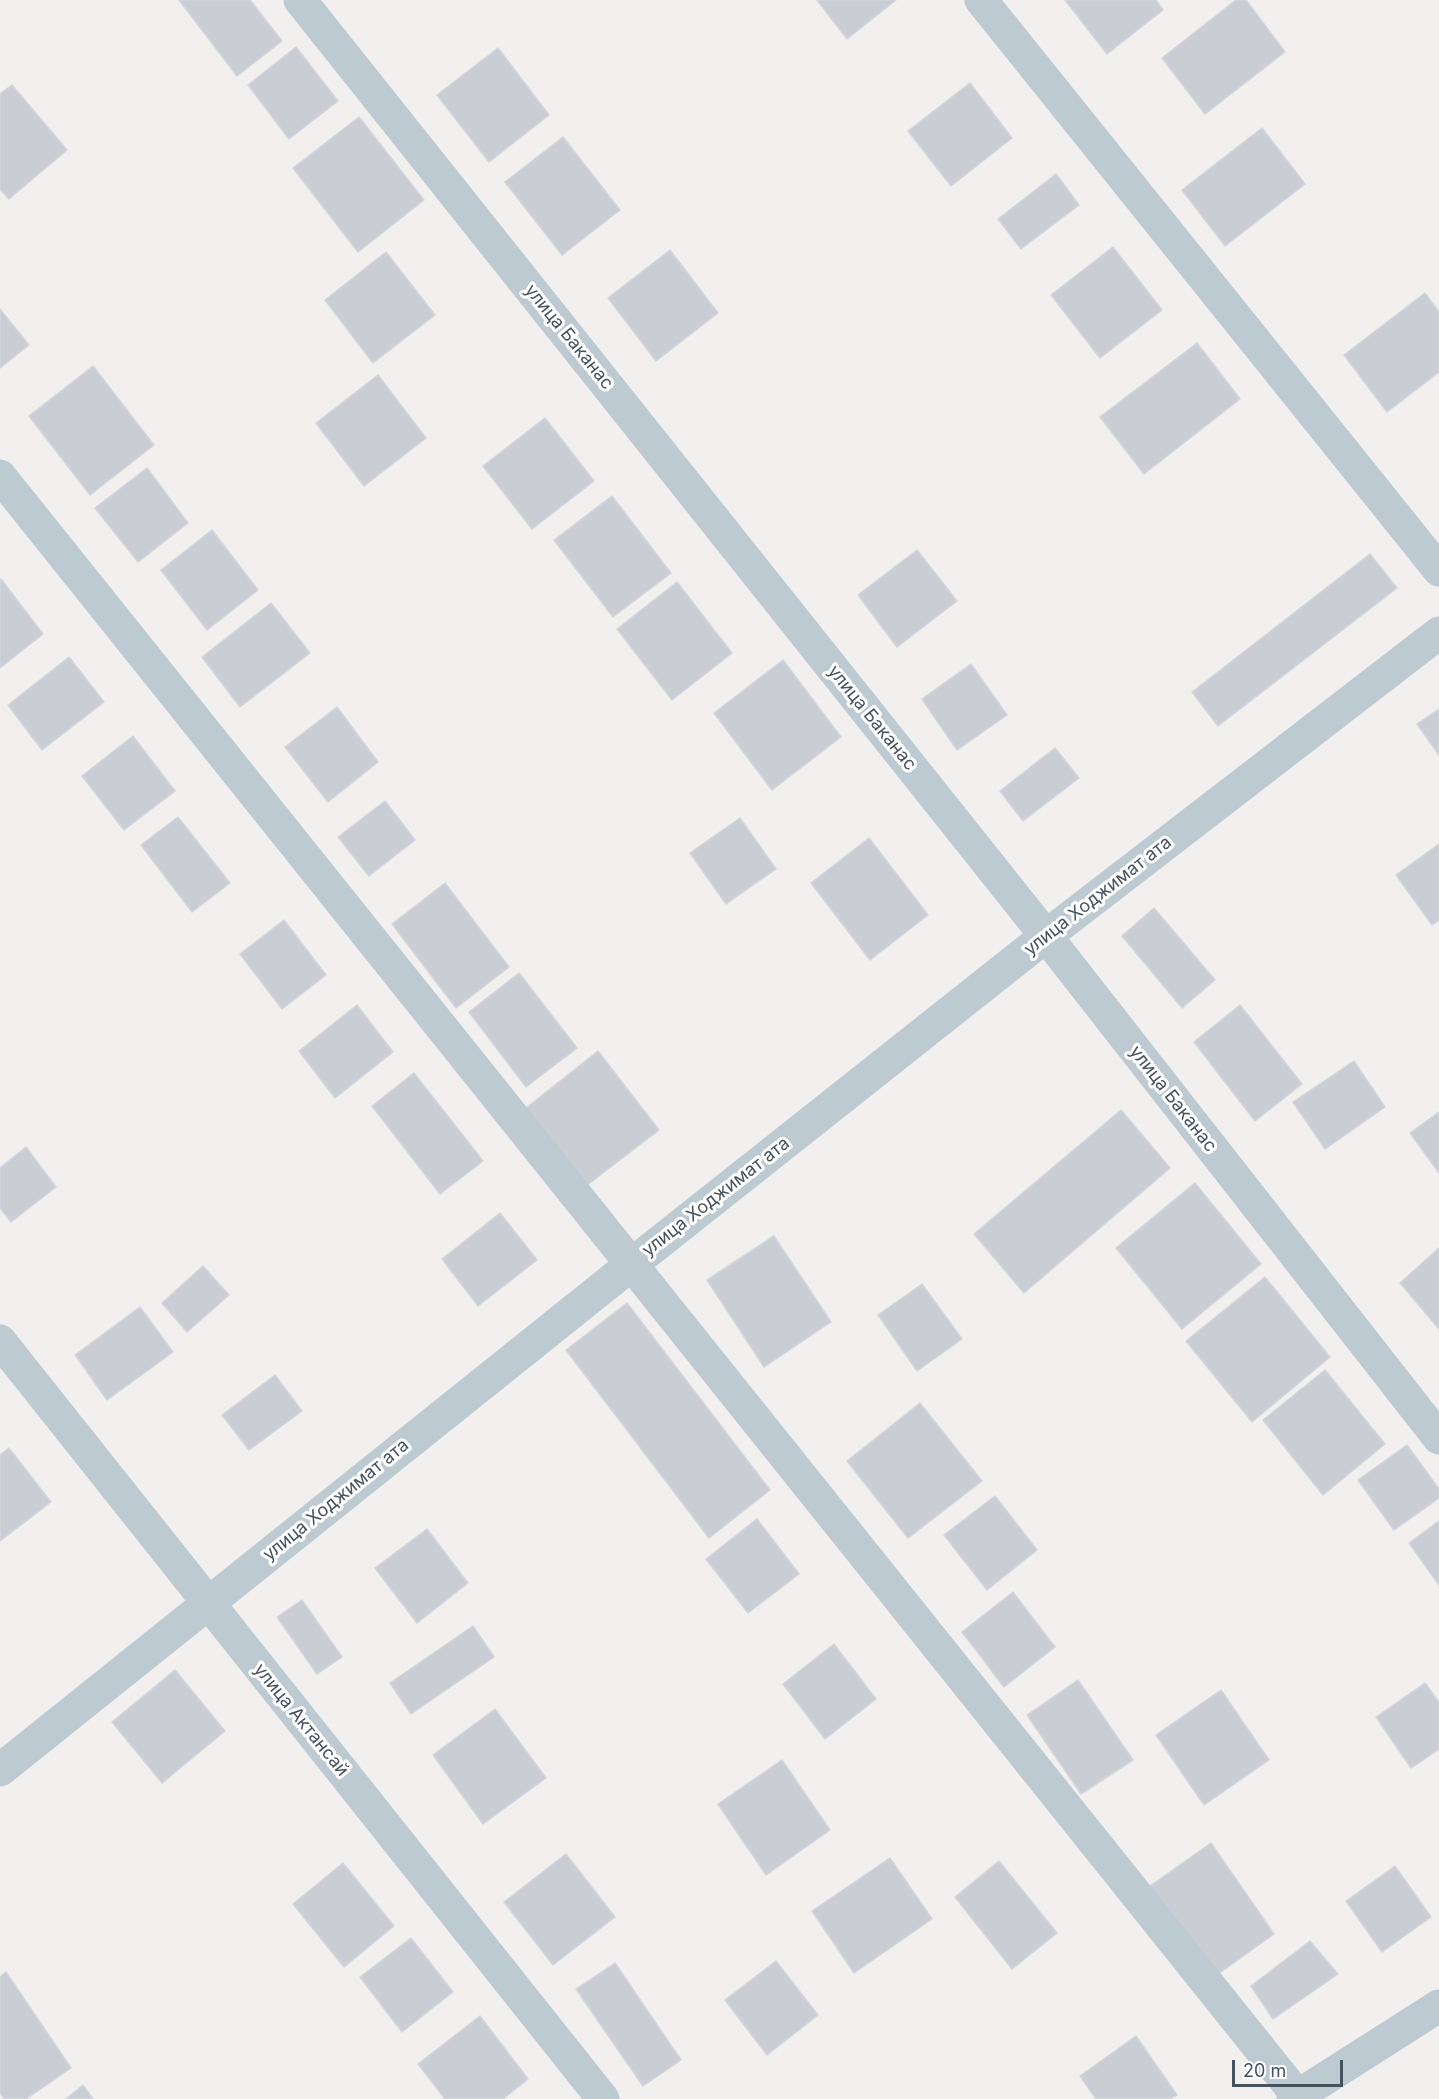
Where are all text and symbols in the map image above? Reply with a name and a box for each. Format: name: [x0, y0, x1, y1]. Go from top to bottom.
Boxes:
street label: улица Баканас: [520, 280, 618, 394]
street label: улица Баканас: [823, 661, 921, 775]
street label: улица Ходжимат ата: [1020, 832, 1176, 960]
street label: улица Баканас: [1125, 1042, 1221, 1156]
street label: улица Ходжимат ата: [638, 1133, 794, 1261]
street label: улица Ходжимат ата: [259, 1435, 413, 1565]
street label: улица Актансай: [249, 1659, 353, 1781]
scale bar: [1235, 2048, 1346, 2086]
text: 20 m: [1243, 2060, 1286, 2081]

